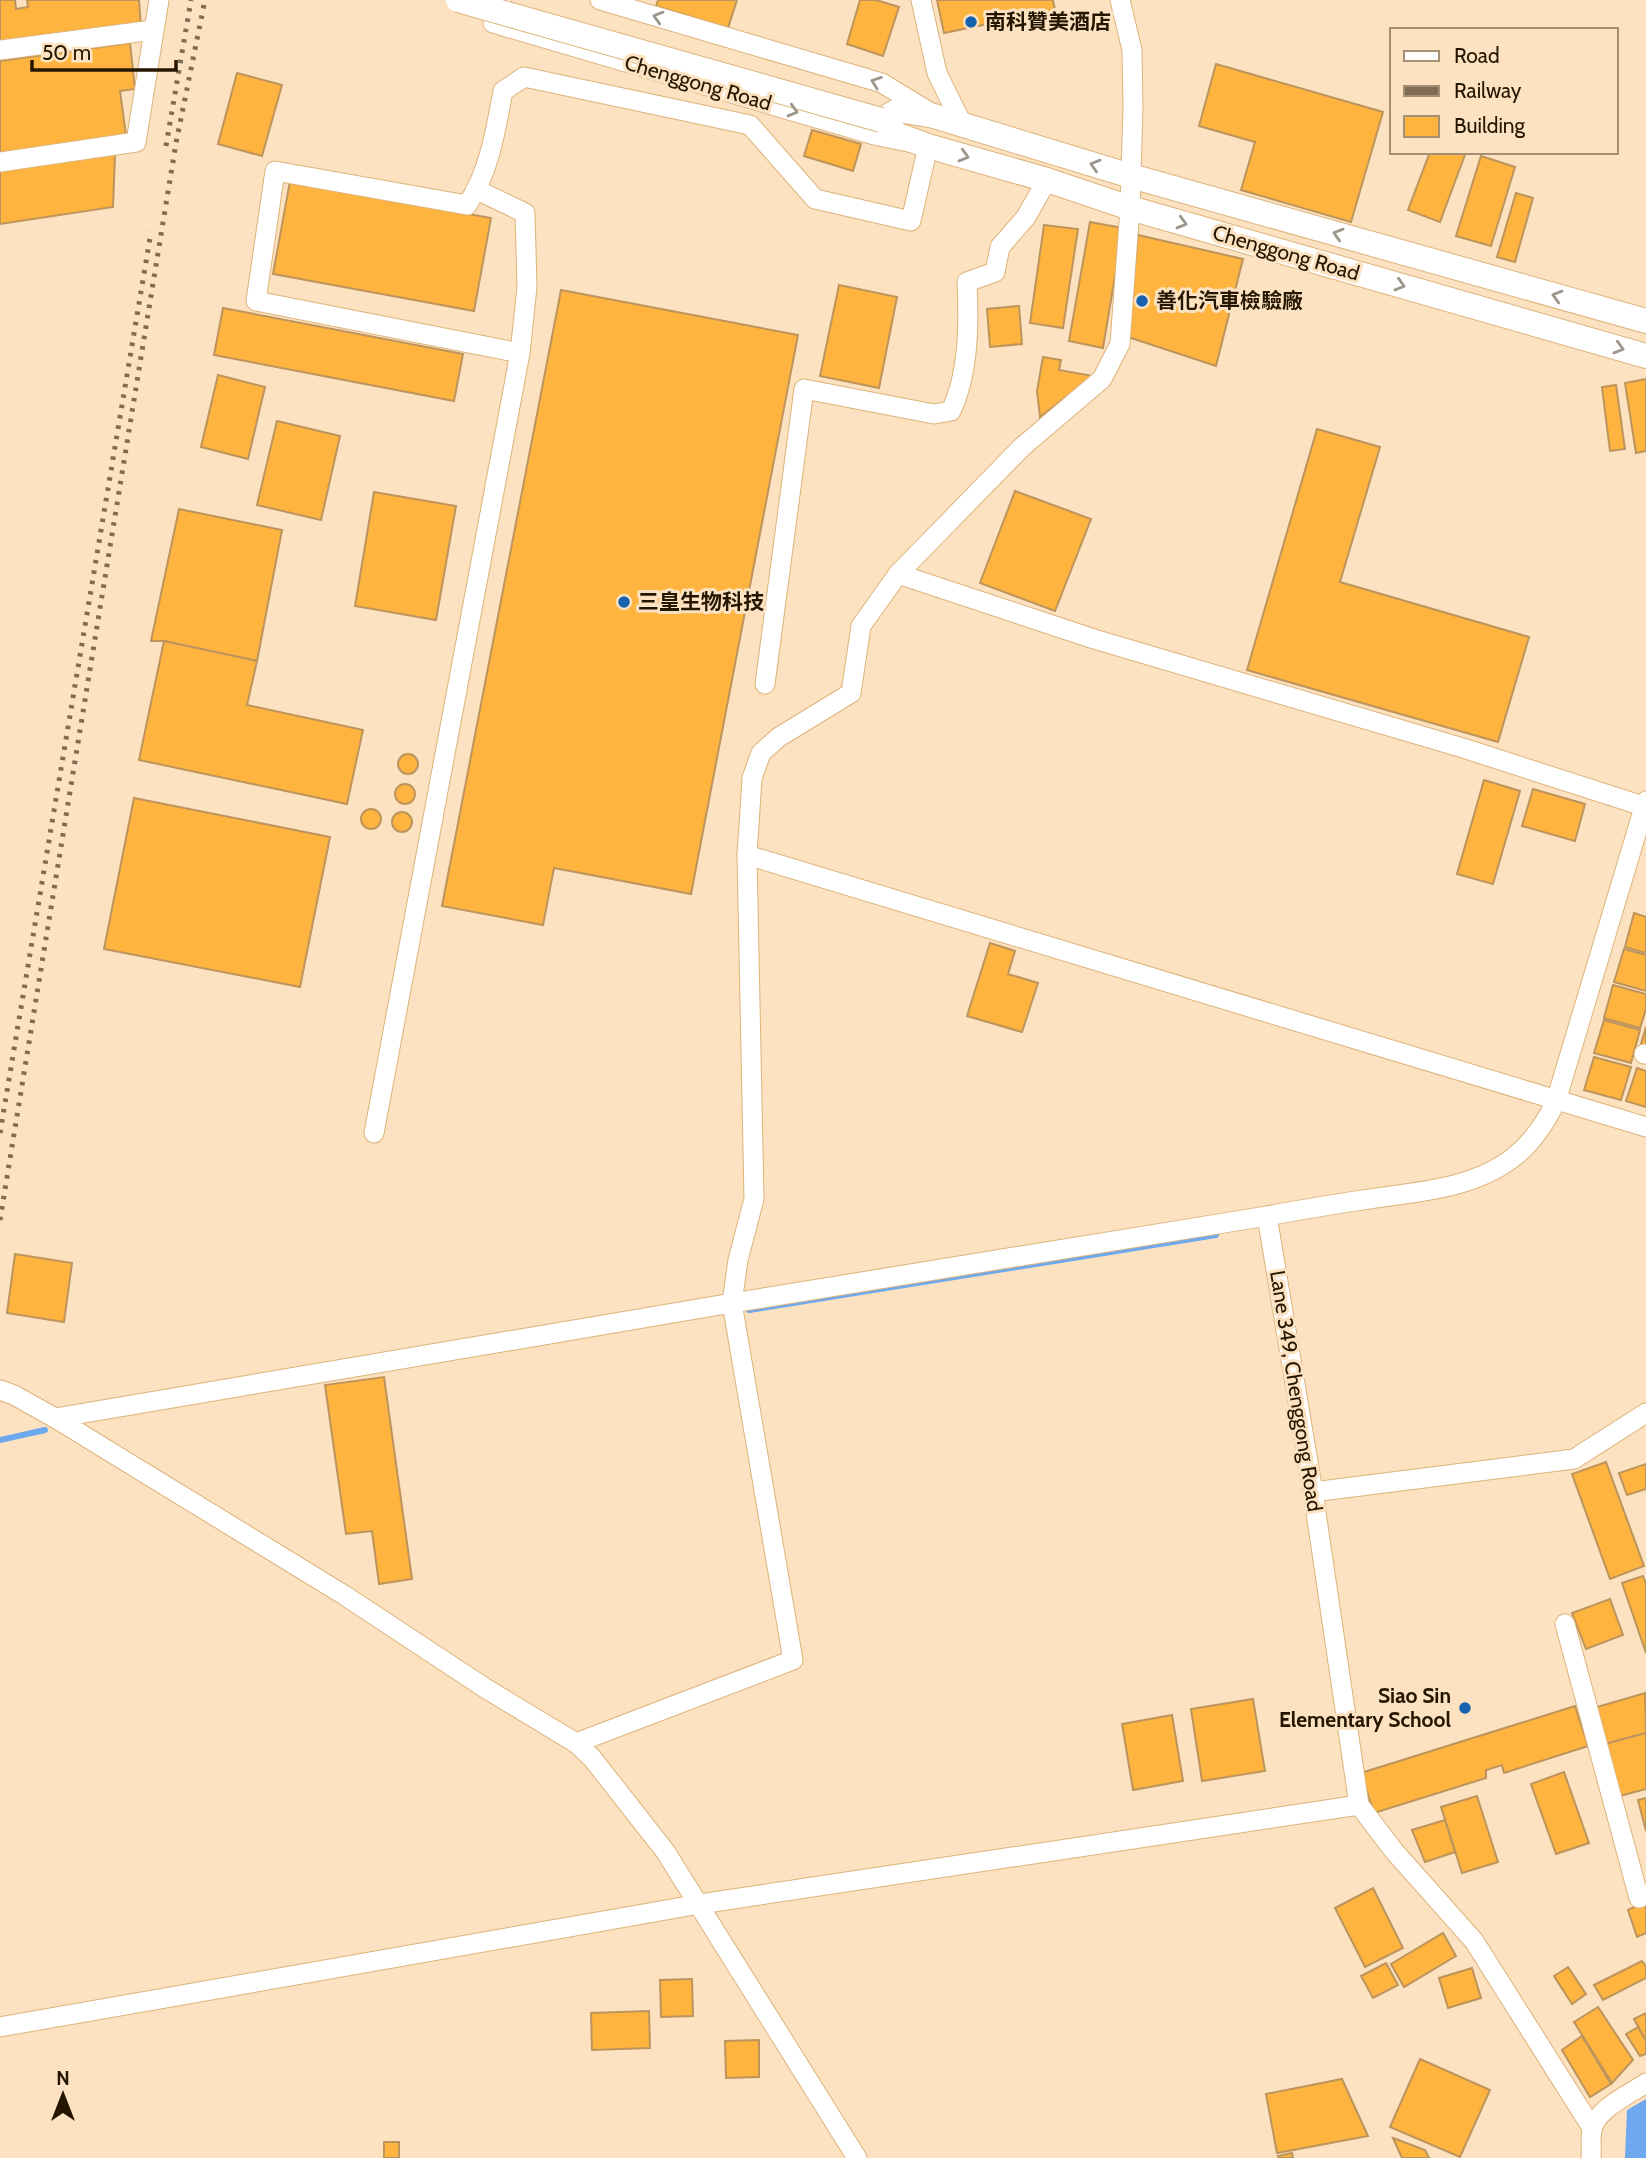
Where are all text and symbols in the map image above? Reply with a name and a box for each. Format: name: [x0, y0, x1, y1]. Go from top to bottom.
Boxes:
place label: 南科贊美酒店: [985, 9, 1111, 34]
one-way arrow: [652, 11, 664, 25]
marker: 南科贊美酒店: [963, 14, 979, 30]
scale bar: [32, 28, 175, 72]
legend: [1390, 28, 1618, 154]
text: 50 m: [42, 40, 91, 65]
text: Road: [1454, 43, 1500, 68]
street label: Chenggong Road: [622, 50, 775, 115]
one-way arrow: [870, 76, 882, 90]
text: Railway: [1454, 78, 1522, 103]
one-way arrow: [787, 103, 799, 118]
text: Building: [1454, 113, 1526, 138]
one-way arrow: [958, 148, 970, 163]
one-way arrow: [1090, 158, 1102, 173]
one-way arrow: [1176, 214, 1188, 229]
street label: Chenggong Road: [1210, 220, 1363, 285]
one-way arrow: [1332, 228, 1344, 242]
one-way arrow: [1394, 277, 1406, 292]
place label: 善化汽車檢驗廠: [1156, 288, 1303, 313]
one-way arrow: [1551, 289, 1563, 304]
marker: 善化汽車檢驗廠: [1134, 293, 1150, 309]
one-way arrow: [1613, 340, 1625, 355]
place label: 三皇生物科技: [638, 589, 764, 614]
marker: 三皇生物科技: [616, 594, 632, 610]
street label: Lane 349, Chenggong Road: [1265, 1269, 1328, 1513]
place label: Siao Sin Elementary School: [1279, 1683, 1451, 1732]
marker: Siao Sin Elementary School: [1457, 1700, 1473, 1716]
north arrow: [28, 2060, 98, 2130]
text: N: [56, 2067, 70, 2090]

